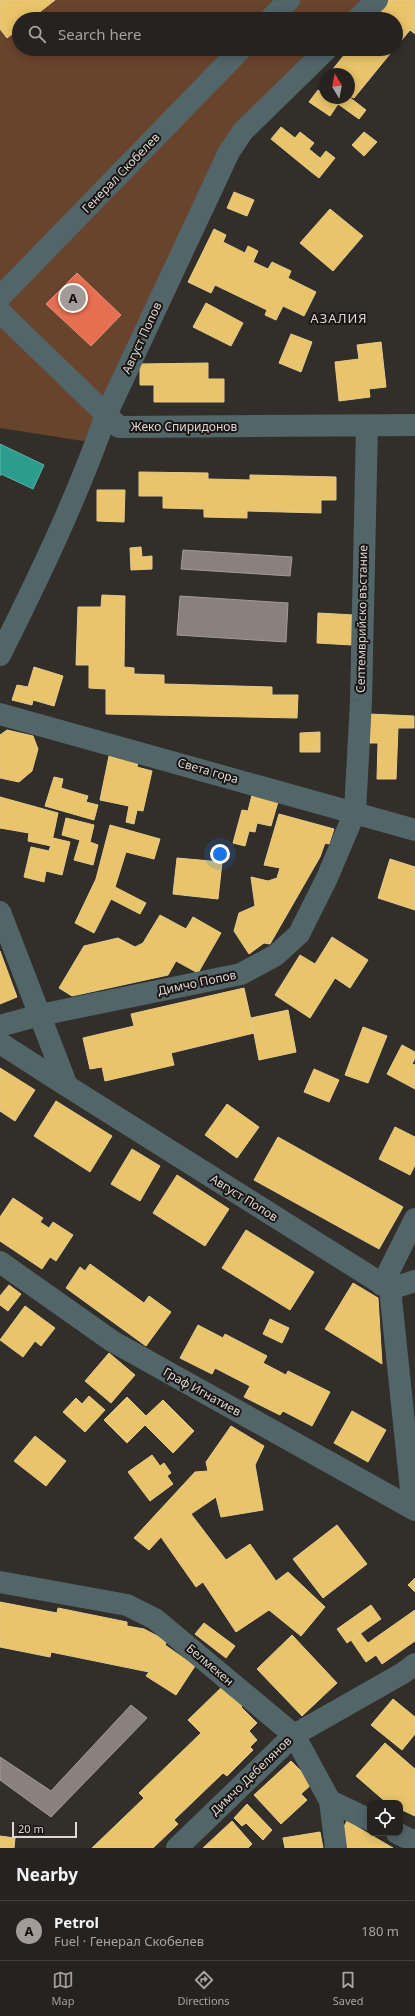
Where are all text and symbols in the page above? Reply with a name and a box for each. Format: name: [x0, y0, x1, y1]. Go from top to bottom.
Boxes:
search box: [12, 12, 403, 56]
icon: search: [26, 23, 48, 45]
text: Search here: [58, 24, 141, 44]
north arrow: [319, 68, 355, 104]
street label: Генерал Скобелев: [78, 129, 164, 217]
pin: A: [60, 283, 86, 313]
street label: Август Попов: [118, 299, 166, 376]
district label: АЗАЛИЯ: [310, 309, 368, 327]
street label: Жеко Спиридонов: [131, 418, 237, 435]
street label: Септемврийско въстание: [352, 545, 371, 693]
street label: Света гора: [176, 754, 241, 787]
your location: [210, 844, 230, 864]
street label: Димчо Попов: [156, 966, 238, 999]
street label: Август Попов: [207, 1170, 282, 1225]
street label: Граф Игнатиев: [160, 1363, 244, 1420]
street label: Белмекен: [183, 1640, 238, 1689]
street label: Димчо Дебелянов: [206, 1732, 295, 1819]
map controls: [367, 1800, 403, 1836]
button: locate: [367, 1800, 403, 1836]
scale bar: [12, 1820, 77, 1839]
text: 20 m: [18, 1821, 44, 1836]
text: Nearby: [16, 1863, 78, 1886]
text: Petrol: [54, 1912, 99, 1932]
text: A: [25, 1922, 34, 1940]
text: 180 m: [361, 1922, 399, 1940]
text: Fuel · Генерал Скобелев: [54, 1932, 204, 1950]
tab: Map: [52, 1969, 74, 2008]
tab: Directions: [177, 1969, 230, 2008]
tab: Saved: [333, 1969, 363, 2008]

